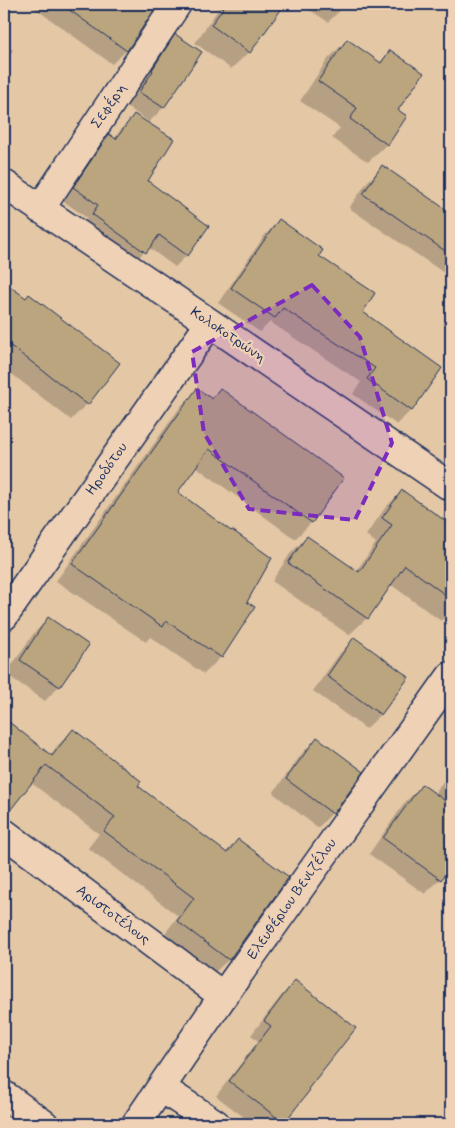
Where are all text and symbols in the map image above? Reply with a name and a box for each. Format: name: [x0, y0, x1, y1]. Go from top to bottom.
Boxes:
street label: Σεφέρη: [87, 79, 132, 133]
street label: Κολοκοτρώνη: [186, 302, 270, 368]
street label: Ηροδότου: [81, 438, 133, 500]
street label: Ελευθέριου Βενιζέλου: [243, 834, 342, 964]
street label: Αριστοτέλους: [72, 881, 154, 950]

